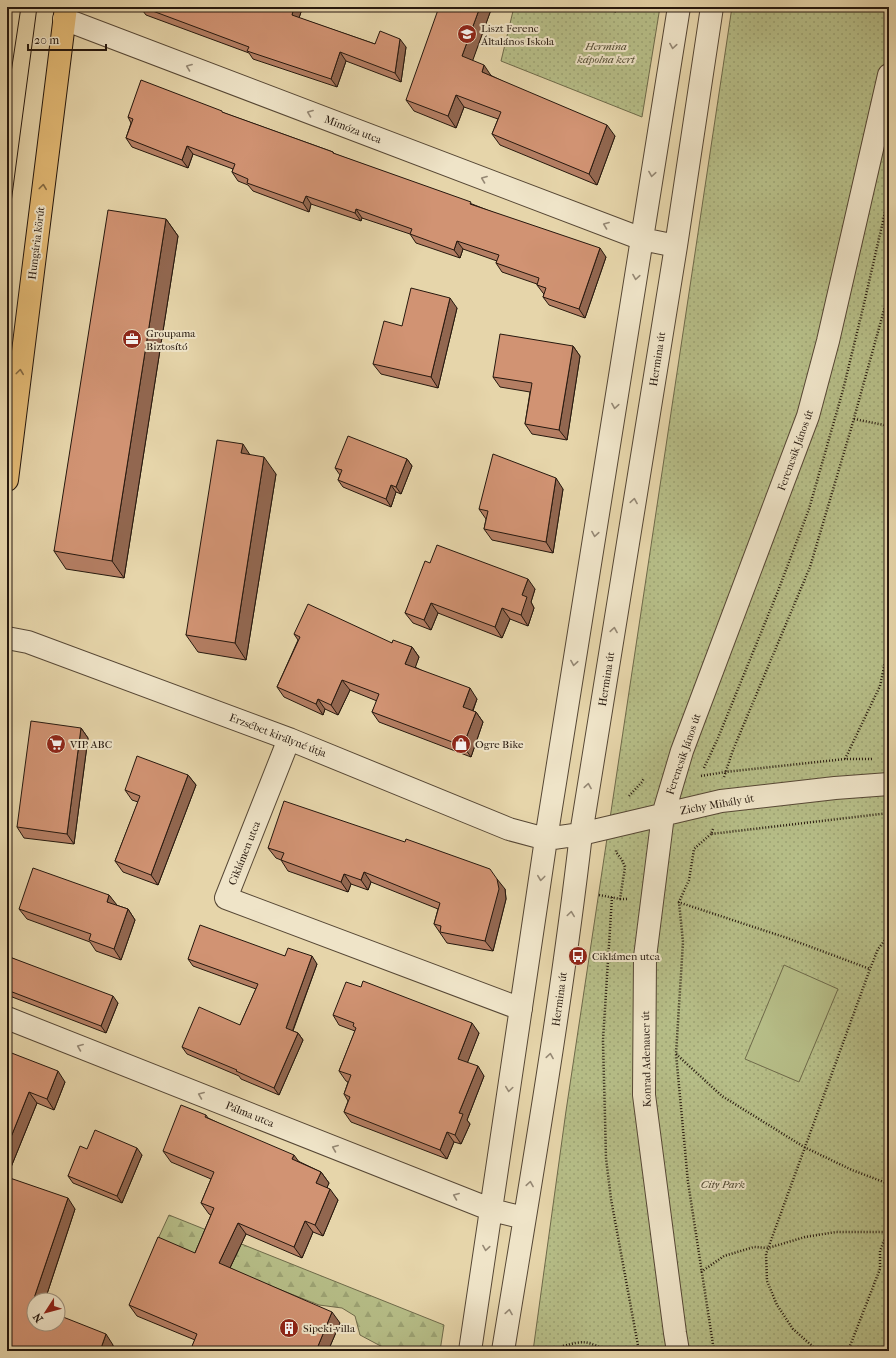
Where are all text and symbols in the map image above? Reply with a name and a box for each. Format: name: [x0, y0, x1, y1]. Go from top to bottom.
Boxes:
place label: Liszt Ferenc Általános Iskola: [480, 22, 555, 48]
school or university icon: Liszt Ferenc Általános Iskola: [456, 23, 478, 45]
scale bar: [28, 26, 106, 52]
text: 20 m: [34, 33, 59, 47]
park label: Hermina kápolna kert: [576, 40, 635, 66]
one-way arrow: [669, 42, 677, 49]
one-way arrow: [185, 63, 192, 71]
one-way arrow: [307, 109, 314, 117]
street label: Mimóza utca: [322, 113, 384, 147]
one-way arrow: [648, 171, 657, 177]
one-way arrow: [481, 175, 488, 183]
one-way arrow: [39, 184, 48, 190]
street label: Hungária körút: [26, 206, 47, 280]
one-way arrow: [602, 222, 609, 230]
one-way arrow: [632, 274, 641, 280]
place label: Groupama Biztosító: [146, 327, 196, 353]
office icon: Groupama Biztosító: [121, 328, 143, 350]
street label: Hermina út: [647, 331, 668, 387]
one-way arrow: [16, 369, 25, 375]
one-way arrow: [611, 403, 620, 409]
street label: Ferencsik János út: [775, 408, 816, 492]
one-way arrow: [629, 498, 638, 504]
one-way arrow: [591, 531, 600, 537]
one-way arrow: [609, 627, 617, 633]
street label: Hermina út: [596, 651, 617, 707]
one-way arrow: [570, 659, 579, 666]
street label: Erzsébet királyné útja: [228, 711, 329, 760]
street label: Ferencsik János út: [663, 712, 704, 797]
supermarket icon: VIP ABC: [45, 733, 67, 755]
shop icon: Ogre Bike: [450, 733, 472, 755]
place label: VIP ABC: [69, 738, 112, 751]
place label: Ogre Bike: [475, 738, 524, 751]
one-way arrow: [583, 782, 592, 789]
street label: Zichy Mihály út: [679, 792, 755, 817]
street label: Ciklámen utca: [226, 819, 264, 887]
one-way arrow: [537, 875, 546, 881]
one-way arrow: [566, 911, 575, 917]
bus stop icon: Ciklámen utca: [567, 945, 589, 967]
place label: Ciklámen utca: [592, 950, 661, 963]
street label: Hermina út: [549, 971, 570, 1027]
street label: Konrad Adenauer út: [639, 1011, 654, 1107]
one-way arrow: [77, 1044, 84, 1052]
one-way arrow: [545, 1053, 554, 1059]
one-way arrow: [505, 1086, 514, 1092]
one-way arrow: [198, 1092, 206, 1100]
street label: Pálma utca: [224, 1099, 277, 1130]
one-way arrow: [332, 1144, 339, 1152]
park label: City Park: [701, 1178, 745, 1191]
one-way arrow: [525, 1181, 534, 1187]
one-way arrow: [453, 1192, 460, 1200]
one-way arrow: [482, 1245, 491, 1251]
north arrow: [26, 1292, 66, 1332]
one-way arrow: [505, 1309, 513, 1316]
text: N: [30, 1310, 46, 1325]
building icon: Sipeki-villa: [278, 1317, 300, 1339]
place label: Sipeki-villa: [303, 1322, 356, 1335]

